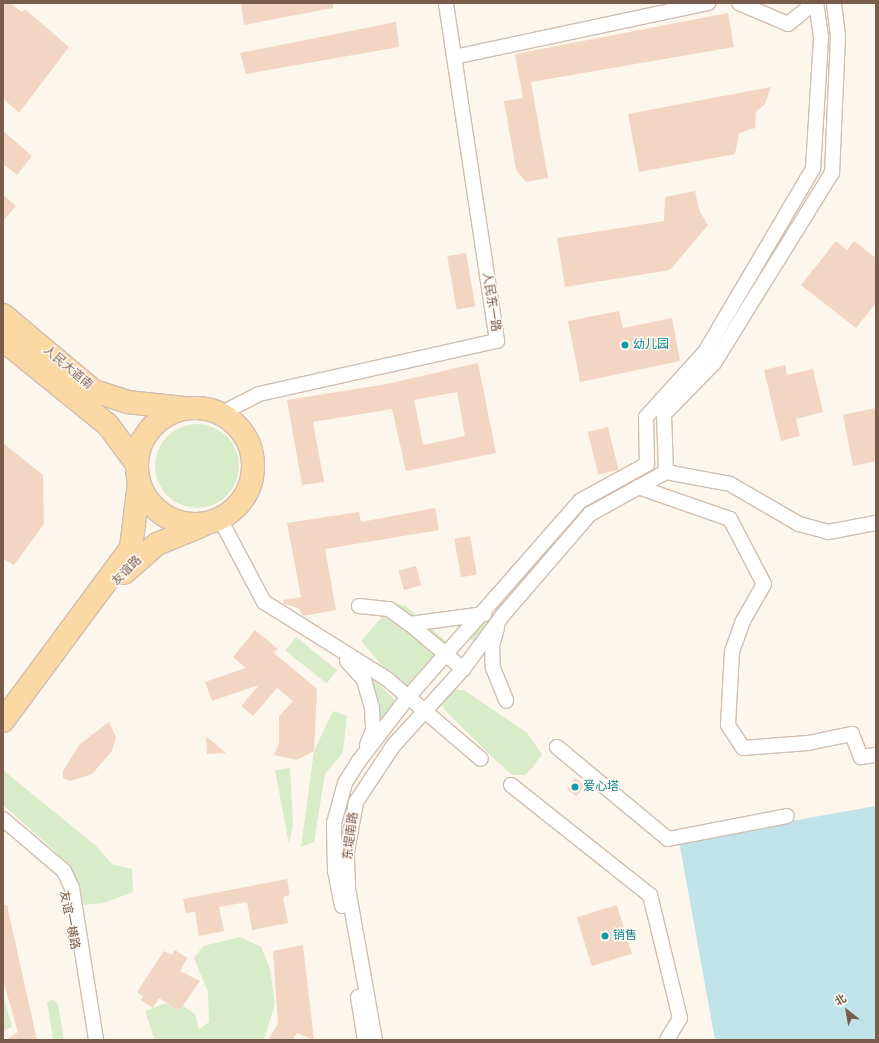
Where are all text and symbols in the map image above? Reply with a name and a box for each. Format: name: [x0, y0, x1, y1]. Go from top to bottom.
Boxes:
street label: 人民东一路: [479, 271, 503, 333]
place label: 幼儿园: [633, 338, 669, 352]
marker: 幼儿园: [620, 340, 630, 350]
street label: 人民大道南: [40, 343, 96, 393]
street label: 友谊路: [109, 553, 145, 589]
place label: 爱心塔: [583, 780, 619, 794]
marker: 爱心塔: [570, 782, 580, 792]
street label: 东堤南路: [341, 811, 361, 861]
street label: 友谊一横路: [56, 889, 82, 951]
place label: 销售: [613, 929, 637, 943]
marker: 销售: [600, 931, 610, 941]
north arrow: [827, 991, 867, 1031]
text: 北: [832, 992, 849, 1009]

